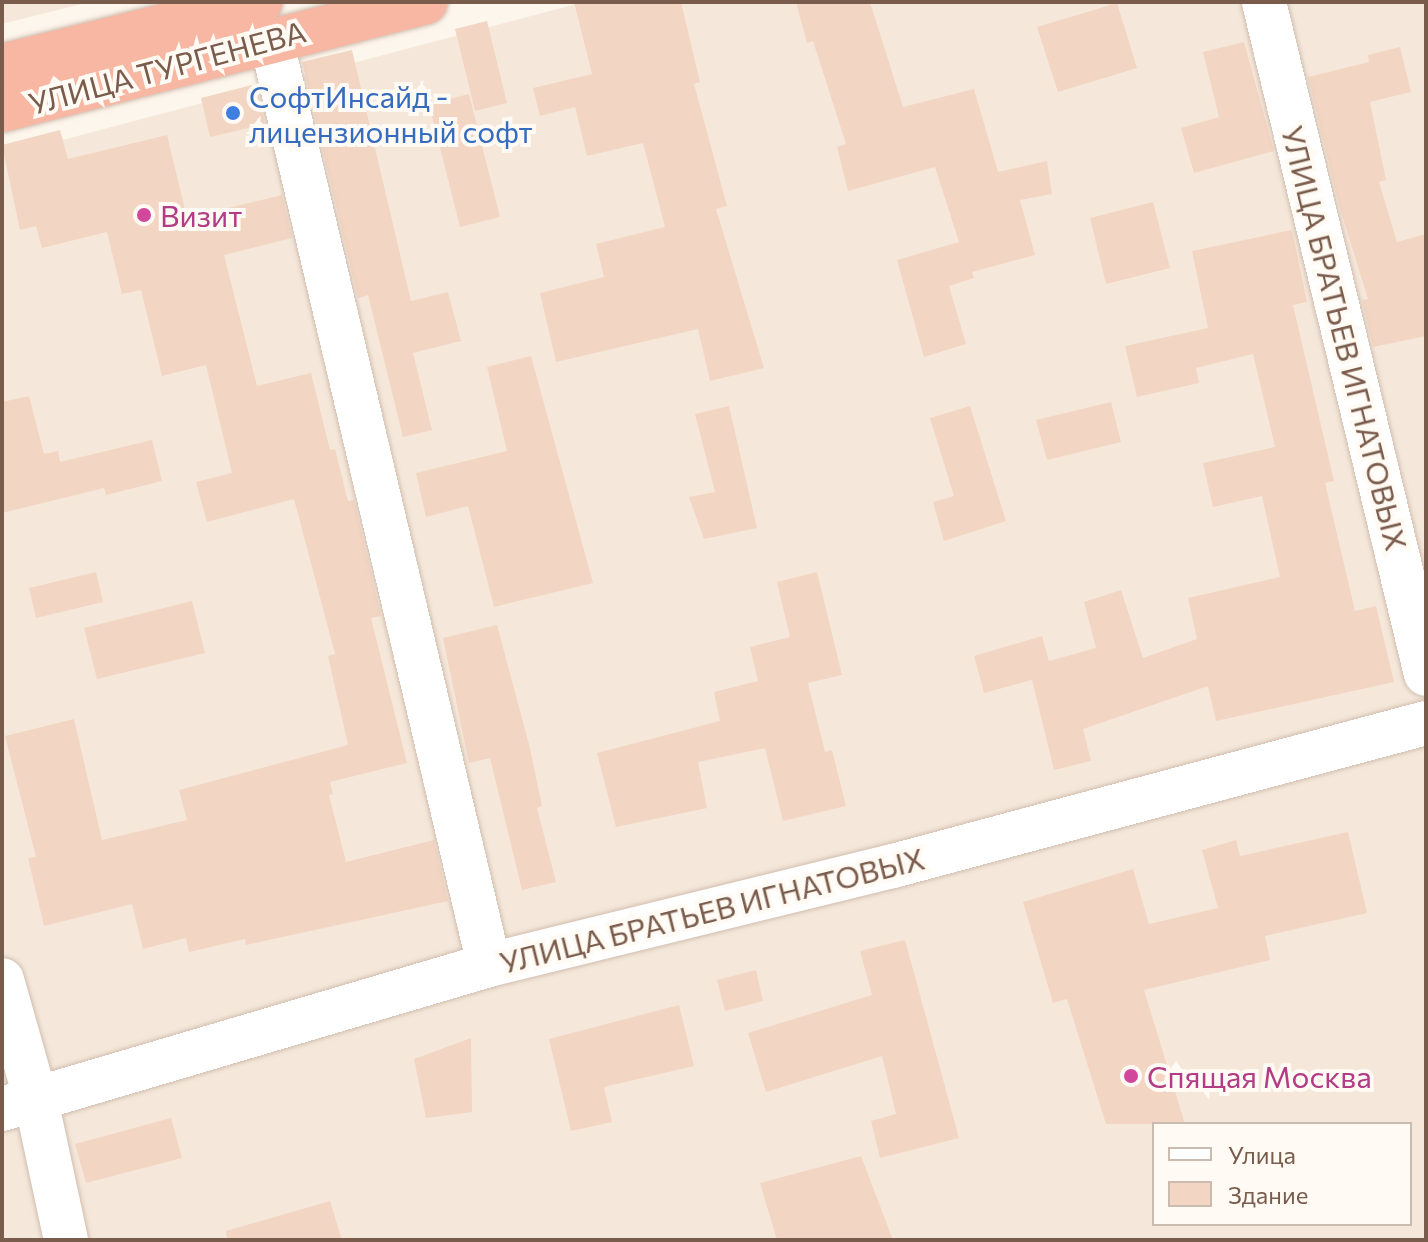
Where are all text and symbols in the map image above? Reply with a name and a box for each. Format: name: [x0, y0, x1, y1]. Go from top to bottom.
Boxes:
street label: УЛИЦА ТУРГЕНЕВА: [25, 13, 309, 121]
place label: СофтИнсайд - лицензионный софт: [249, 78, 533, 148]
marker: СофтИнсайд - лицензионный софт: [224, 104, 242, 122]
street label: УЛИЦА БРАТЬЕВ ИГНАТОВЫХ: [1275, 122, 1415, 554]
place label: Визит: [160, 197, 242, 233]
marker: Визит: [135, 206, 153, 224]
street label: УЛИЦА БРАТЬЕВ ИГНАТОВЫХ: [496, 840, 928, 980]
place label: Спящая Москва: [1147, 1058, 1372, 1094]
marker: Спящая Москва: [1122, 1067, 1140, 1085]
legend: [1152, 1122, 1412, 1226]
text: Улица: [1228, 1140, 1296, 1169]
text: Здание: [1228, 1180, 1308, 1209]

